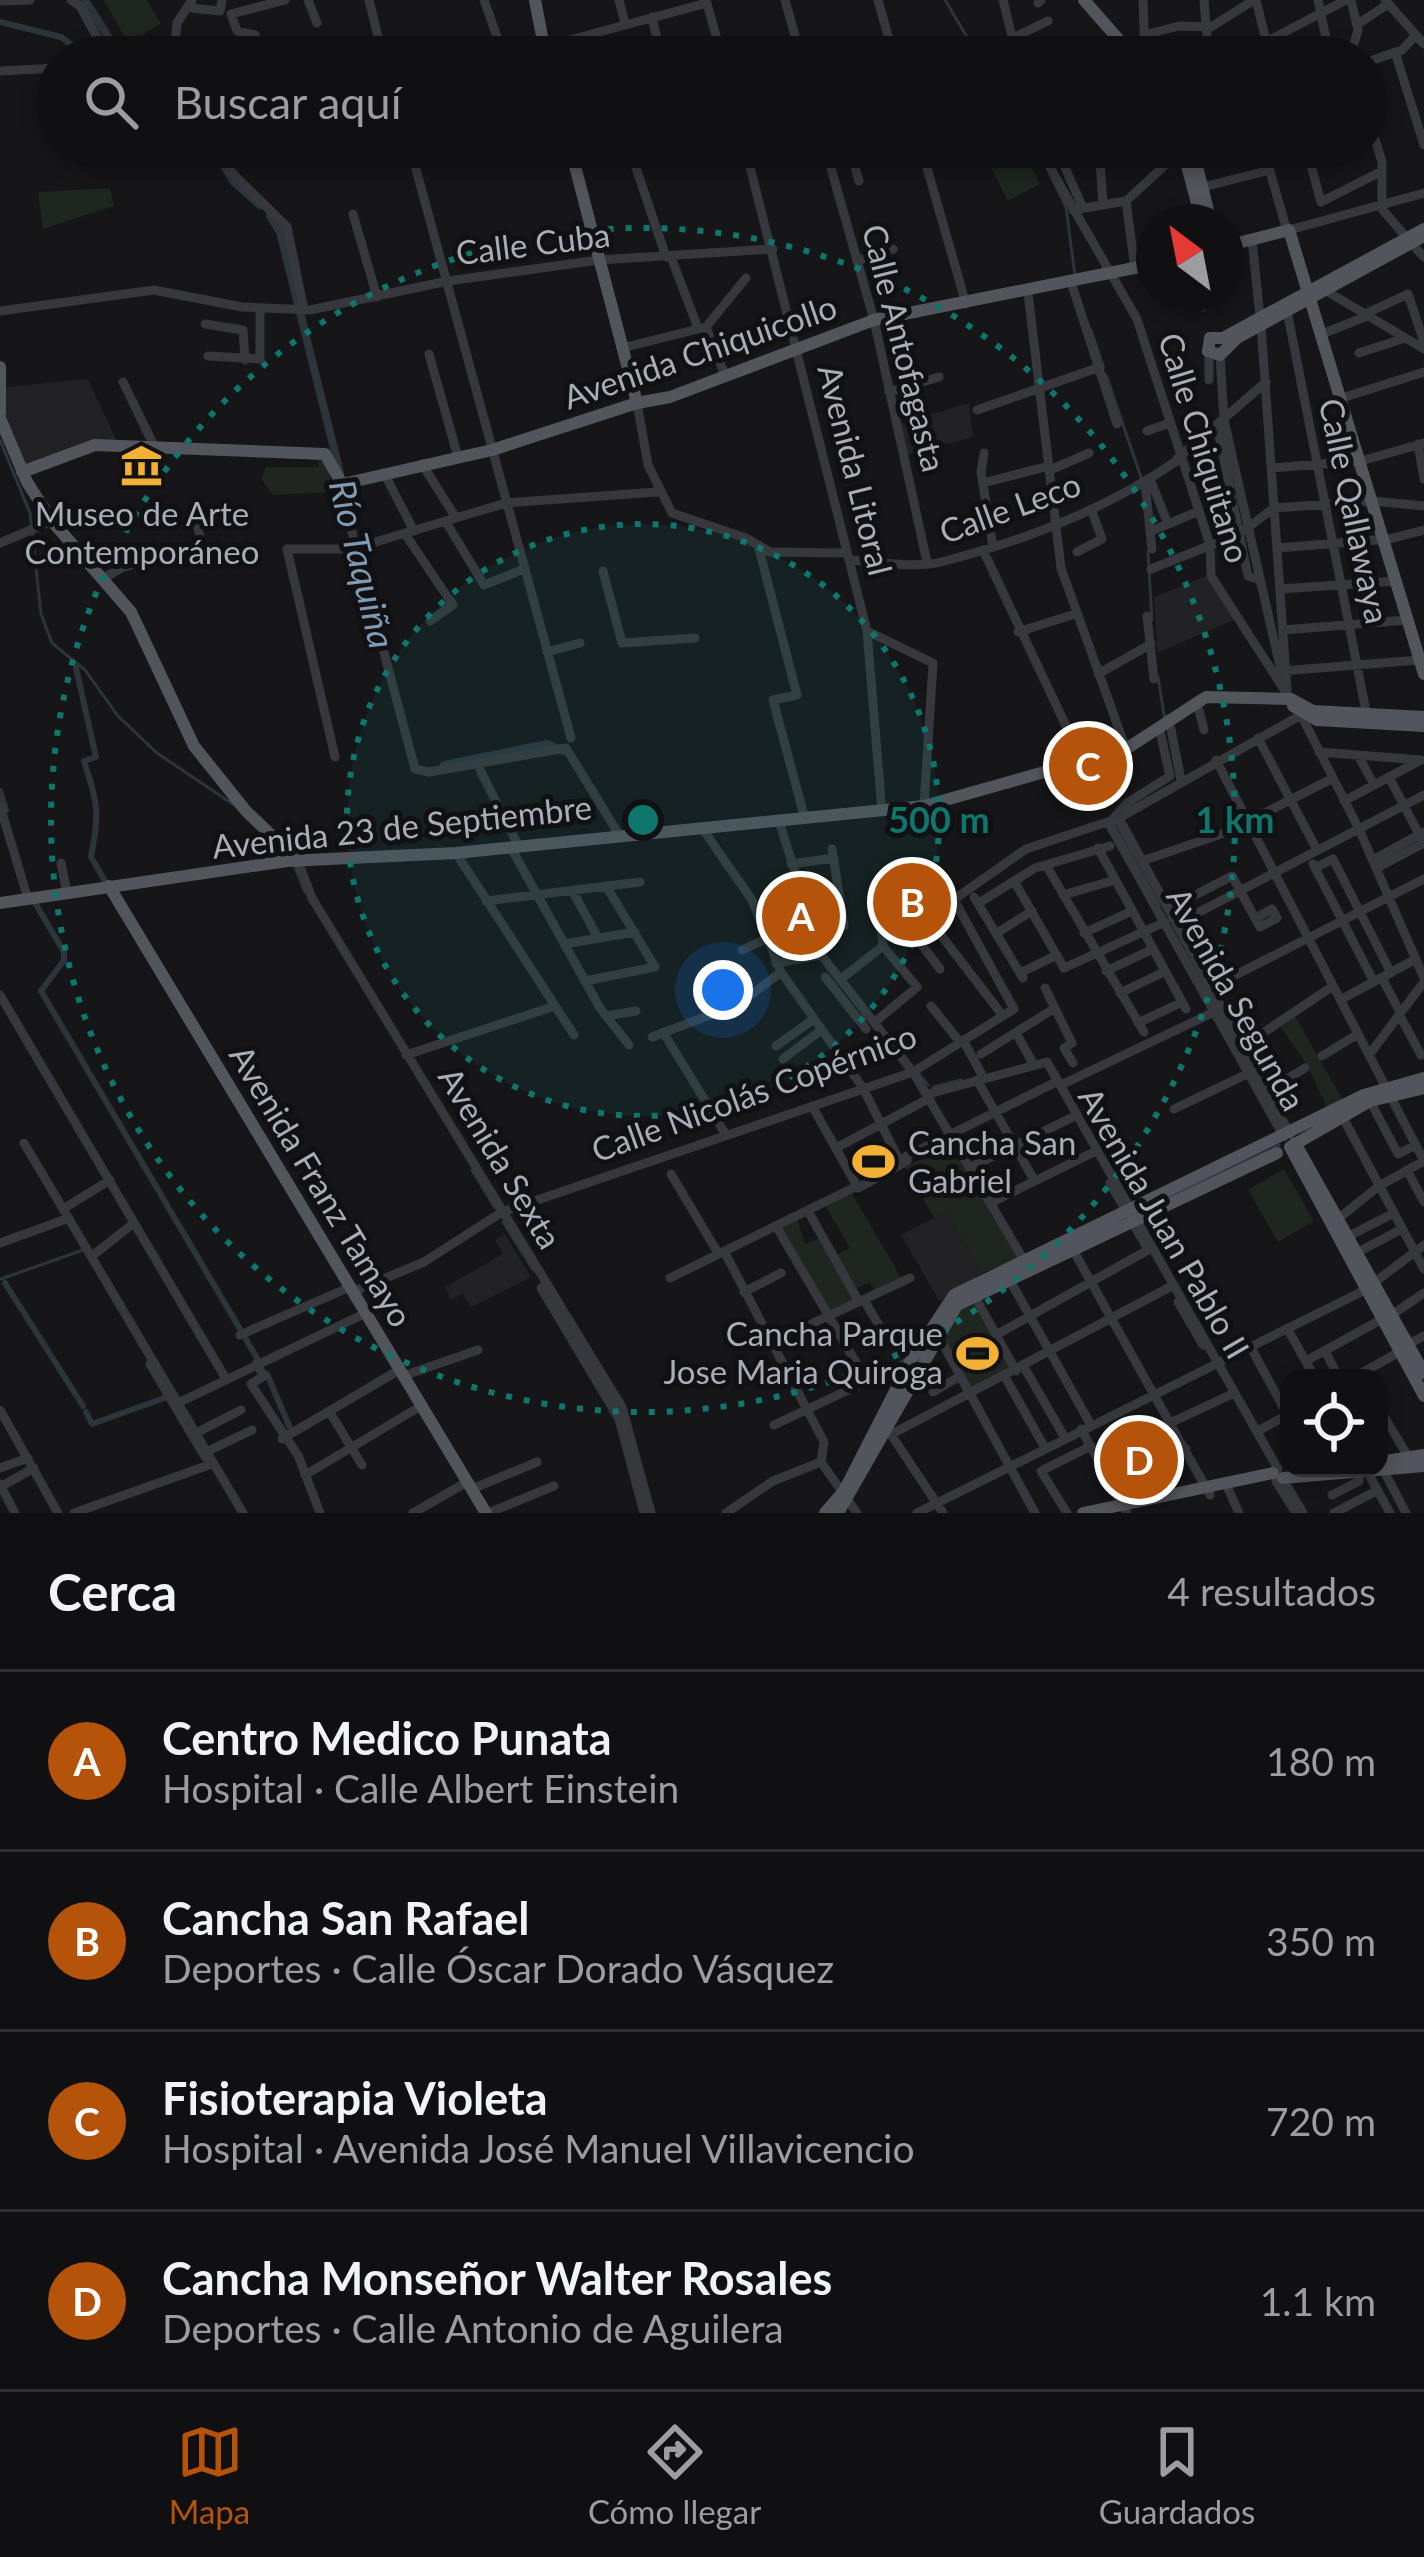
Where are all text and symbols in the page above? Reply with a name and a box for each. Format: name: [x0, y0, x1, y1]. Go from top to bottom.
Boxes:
search box: [36, 36, 1388, 168]
icon: search: [78, 69, 144, 135]
text: Buscar aquí: [174, 75, 401, 129]
north arrow: [1136, 204, 1244, 312]
street label: Calle Cuba: [454, 214, 612, 272]
street label: Calle Antofagasta: [855, 220, 955, 475]
street label: Avenida Chiquicollo: [558, 286, 842, 417]
street label: Calle Chiquitano: [1151, 328, 1259, 568]
street label: Avenida Litoral: [810, 360, 901, 579]
street label: Calle Qallawaya: [1312, 395, 1398, 627]
museum icon: Museo de Arte Contemporáneo: [119, 443, 165, 489]
street label: Calle Leco: [934, 463, 1086, 551]
water label: Río Taquiña: [321, 475, 405, 653]
place label: Museo de Arte Contemporáneo: [25, 493, 259, 571]
pin: C: [1049, 721, 1127, 811]
street label: Avenida 23 de Septiembre: [210, 786, 594, 866]
text: 500 m: [888, 797, 990, 841]
text: 1 km: [1195, 797, 1275, 841]
centre of rings: [622, 799, 664, 841]
pin: B: [873, 857, 951, 947]
pin: A: [762, 871, 840, 961]
street label: Avenida Segunda: [1159, 880, 1315, 1117]
your location: [693, 960, 753, 1020]
street label: Calle Nicolás Copérnico: [586, 1015, 922, 1169]
street label: Avenida Franz Tamayo: [222, 1037, 422, 1334]
street label: Avenida Sexta: [431, 1060, 571, 1255]
street label: Avenida Juan Pablo II: [1071, 1080, 1259, 1365]
place label: Cancha San Gabriel: [908, 1122, 1076, 1200]
sports icon: Cancha San Gabriel: [851, 1139, 897, 1185]
place label: Cancha Parque Jose Maria Quiroga: [663, 1313, 943, 1391]
sports icon: Cancha Parque Jose Maria Quiroga: [954, 1330, 1000, 1376]
map controls: [1280, 1369, 1388, 1477]
button: locate: [1280, 1369, 1388, 1477]
pin: D: [1100, 1415, 1178, 1505]
text: Cerca: [48, 1561, 177, 1622]
text: 4 resultados: [1167, 1568, 1376, 1614]
text: Centro Medico Punata: [162, 1711, 612, 1765]
text: A: [73, 1738, 101, 1784]
text: 180 m: [1266, 1738, 1376, 1784]
text: Hospital · Calle Albert Einstein: [162, 1765, 679, 1811]
text: Cancha San Rafael: [162, 1891, 530, 1945]
text: B: [74, 1918, 100, 1964]
text: 350 m: [1266, 1918, 1376, 1964]
text: Deportes · Calle Óscar Dorado Vásquez: [162, 1945, 834, 1991]
text: Fisioterapia Violeta: [162, 2071, 548, 2125]
text: C: [74, 2098, 100, 2144]
text: 720 m: [1266, 2098, 1376, 2144]
text: Hospital · Avenida José Manuel Villavicencio: [162, 2125, 915, 2171]
text: Cancha Monseñor Walter Rosales: [162, 2251, 832, 2305]
text: D: [72, 2278, 102, 2324]
text: 1.1 km: [1260, 2278, 1376, 2324]
text: Deportes · Calle Antonio de Aguilera: [162, 2305, 784, 2351]
tab: Mapa: [169, 2419, 250, 2531]
tab: Cómo llegar: [588, 2419, 761, 2531]
tab: Guardados: [1099, 2419, 1255, 2531]

